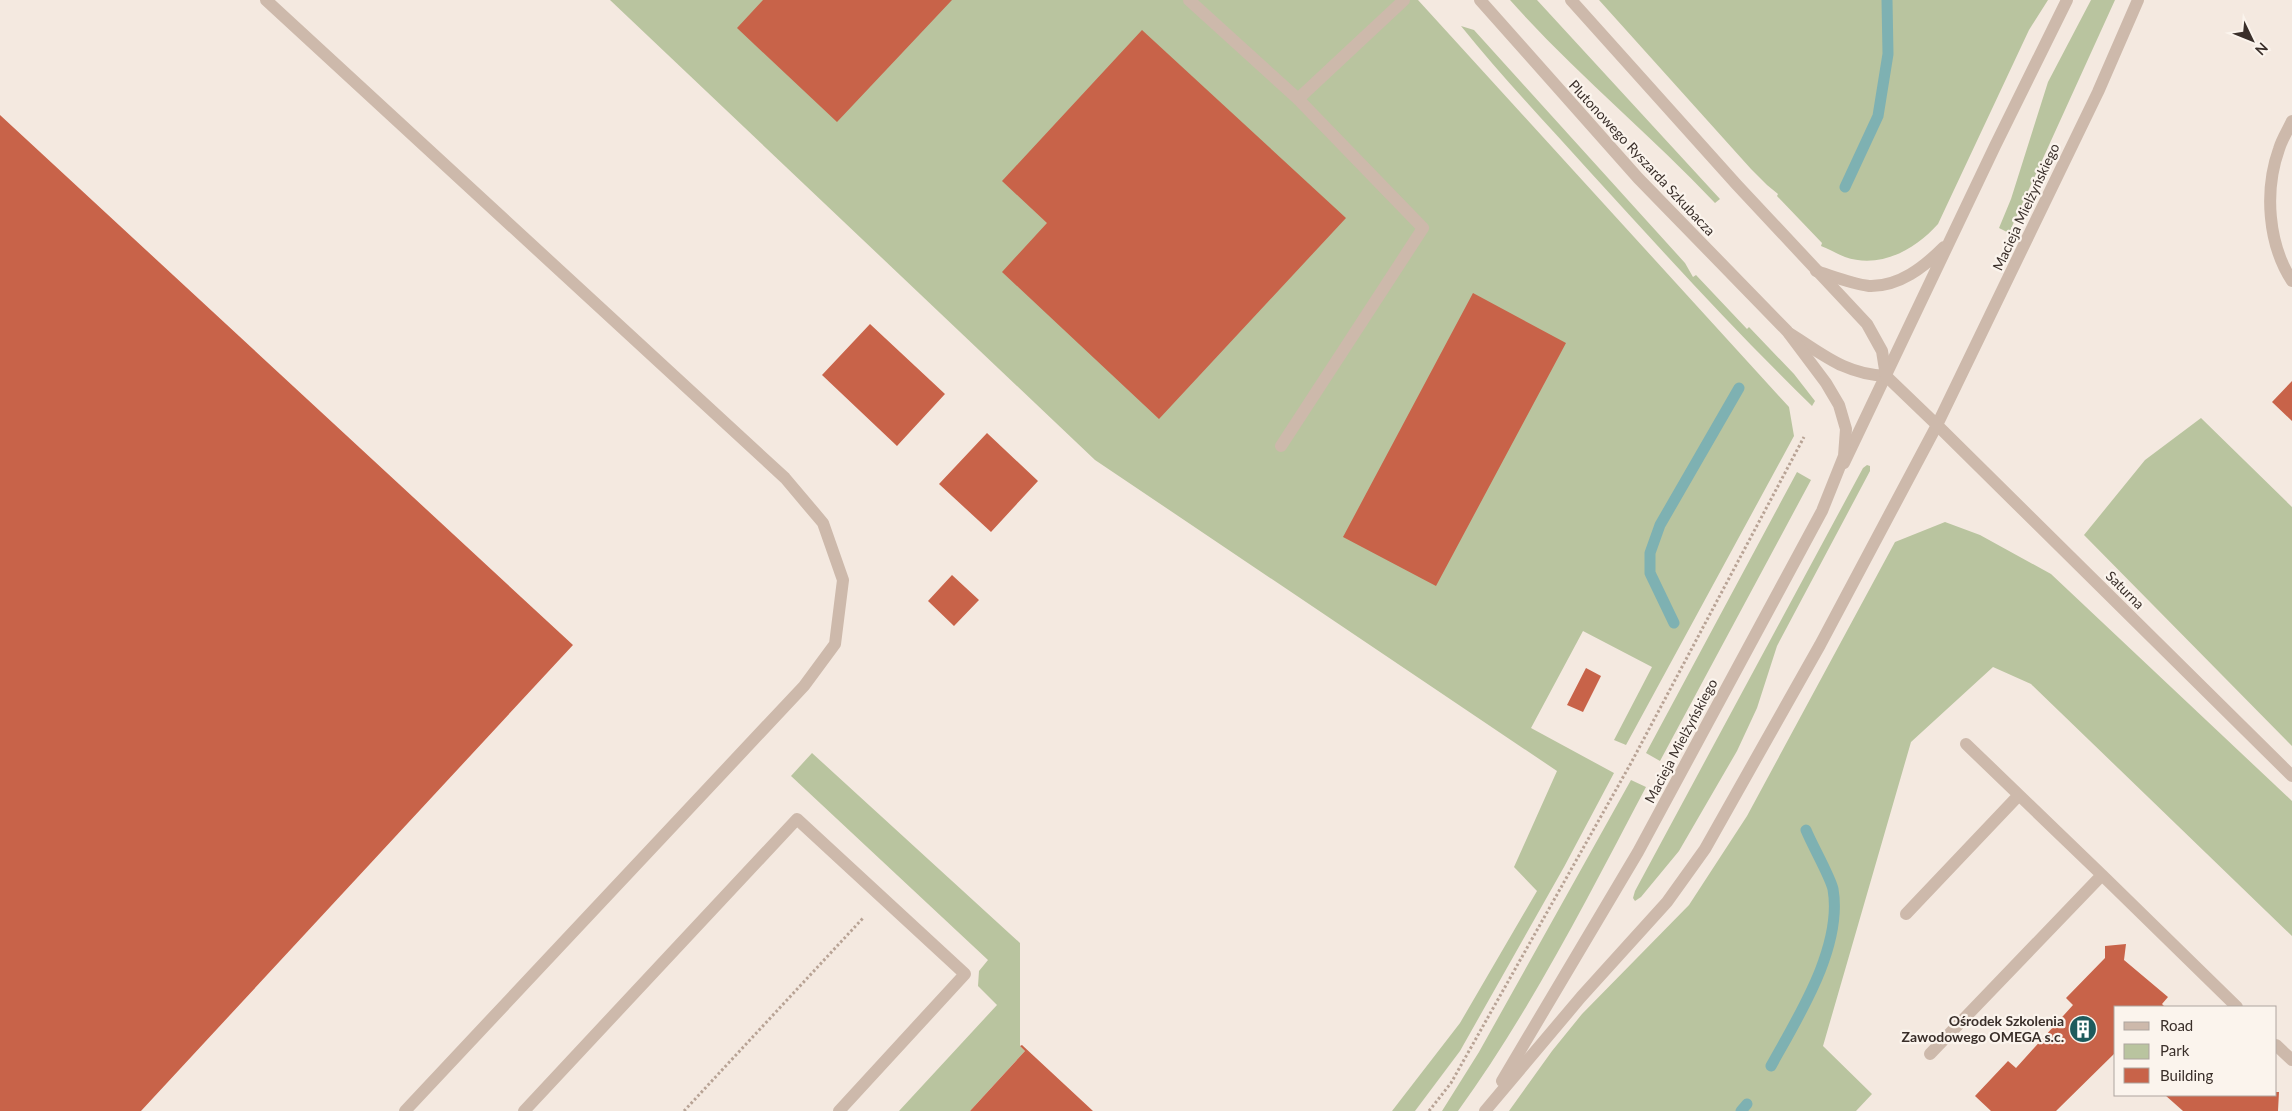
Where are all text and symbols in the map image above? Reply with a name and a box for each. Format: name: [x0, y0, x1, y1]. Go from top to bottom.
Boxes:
north arrow: [2227, 15, 2277, 65]
text: N: [2252, 39, 2272, 59]
street label: Plutonowego Ryszarda Szkubacza: [1566, 76, 1719, 239]
street label: Macieja Mielżyńskiego: [1989, 140, 2063, 273]
street label: Saturna: [2103, 567, 2148, 612]
street label: Macieja Mielżyńskiego: [1641, 676, 1721, 806]
legend: [2114, 1006, 2277, 1096]
place label: Ośrodek Szkolenia Zawodowego OMEGA s.c.: [1902, 1012, 2064, 1045]
building icon: Ośrodek Szkolenia Zawodowego OMEGA s.c.: [2068, 1014, 2098, 1044]
text: Road: [2160, 1016, 2193, 1034]
text: Park: [2160, 1041, 2190, 1059]
text: Building: [2160, 1066, 2213, 1084]

